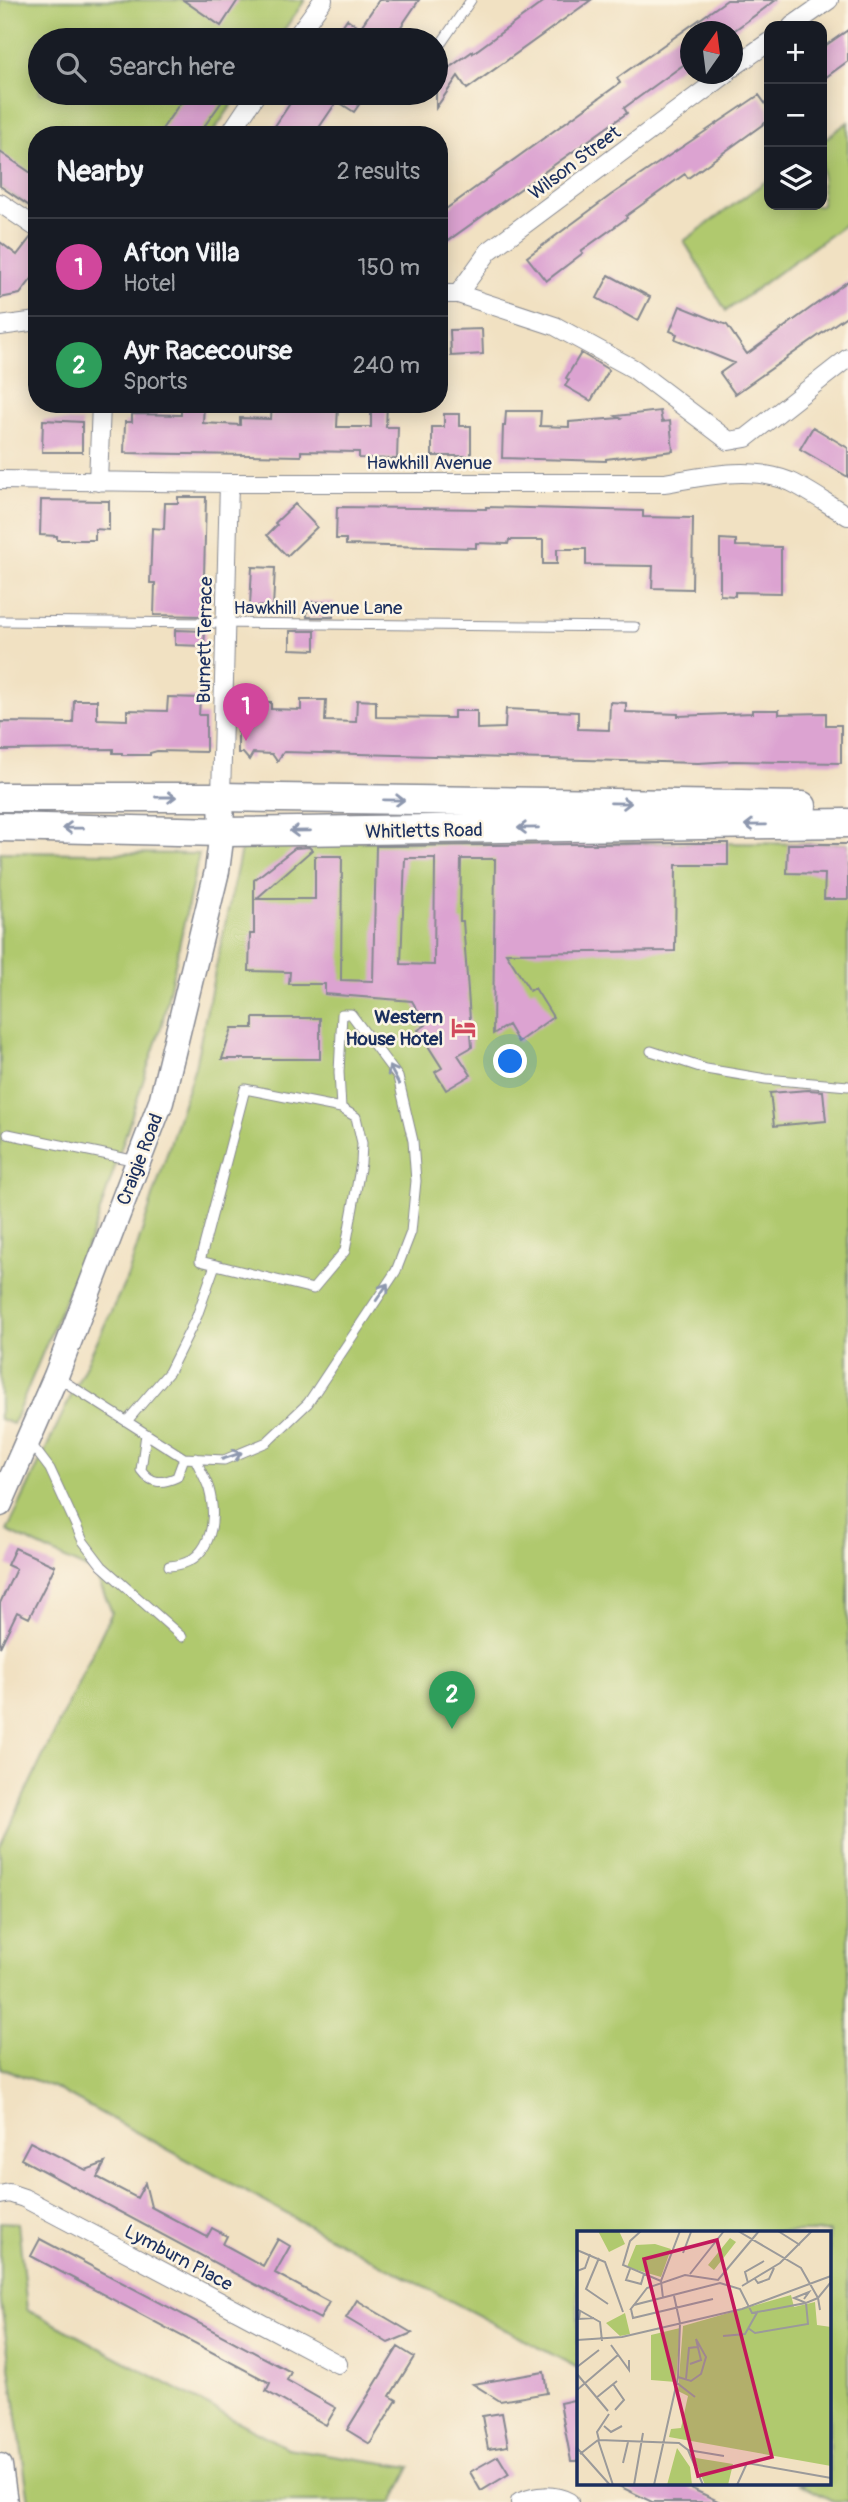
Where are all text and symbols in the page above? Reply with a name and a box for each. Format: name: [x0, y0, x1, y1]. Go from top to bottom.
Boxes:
north arrow: [680, 21, 743, 84]
map controls: [764, 21, 827, 210]
button: +: [764, 21, 827, 84]
search box: [28, 28, 448, 105]
icon: search: [52, 48, 90, 86]
text: Search here: [108, 51, 235, 83]
button: −: [764, 84, 827, 147]
street label: Wilson Street: [524, 120, 626, 205]
button: layers: [764, 147, 827, 210]
text: Nearby: [56, 153, 143, 190]
text: 2 results: [337, 157, 420, 186]
text: Afton Villa: [123, 237, 240, 269]
text: 1: [75, 253, 84, 282]
text: 150 m: [357, 253, 420, 282]
text: Hotel: [123, 269, 176, 298]
text: Ayr Racecourse: [123, 335, 292, 367]
text: 2: [73, 351, 85, 380]
text: 240 m: [353, 351, 420, 380]
text: Sports: [123, 367, 187, 396]
street label: Hawkhill Avenue: [366, 451, 492, 475]
street label: Burnett Terrace: [192, 576, 218, 704]
street label: Hawkhill Avenue Lane: [234, 596, 403, 620]
pin: 1: [223, 683, 269, 741]
one-way arrow: [154, 790, 177, 804]
one-way arrow: [382, 793, 405, 807]
one-way arrow: [609, 796, 632, 810]
street label: Whitletts Road: [365, 818, 483, 844]
one-way arrow: [744, 818, 767, 832]
one-way arrow: [517, 821, 540, 835]
one-way arrow: [62, 822, 85, 835]
one-way arrow: [289, 824, 312, 838]
place label: Western House Hotel: [345, 1005, 443, 1051]
hotel icon: Western House Hotel: [449, 1013, 477, 1041]
your location: [493, 1044, 527, 1078]
one-way arrow: [387, 1066, 401, 1086]
street label: Craigie Road: [111, 1110, 168, 1209]
one-way arrow: [375, 1283, 389, 1302]
one-way arrow: [221, 1449, 243, 1461]
pin: 2: [429, 1671, 475, 1729]
street label: Lymburn Place: [120, 2219, 237, 2297]
inset map: [577, 2231, 830, 2484]

